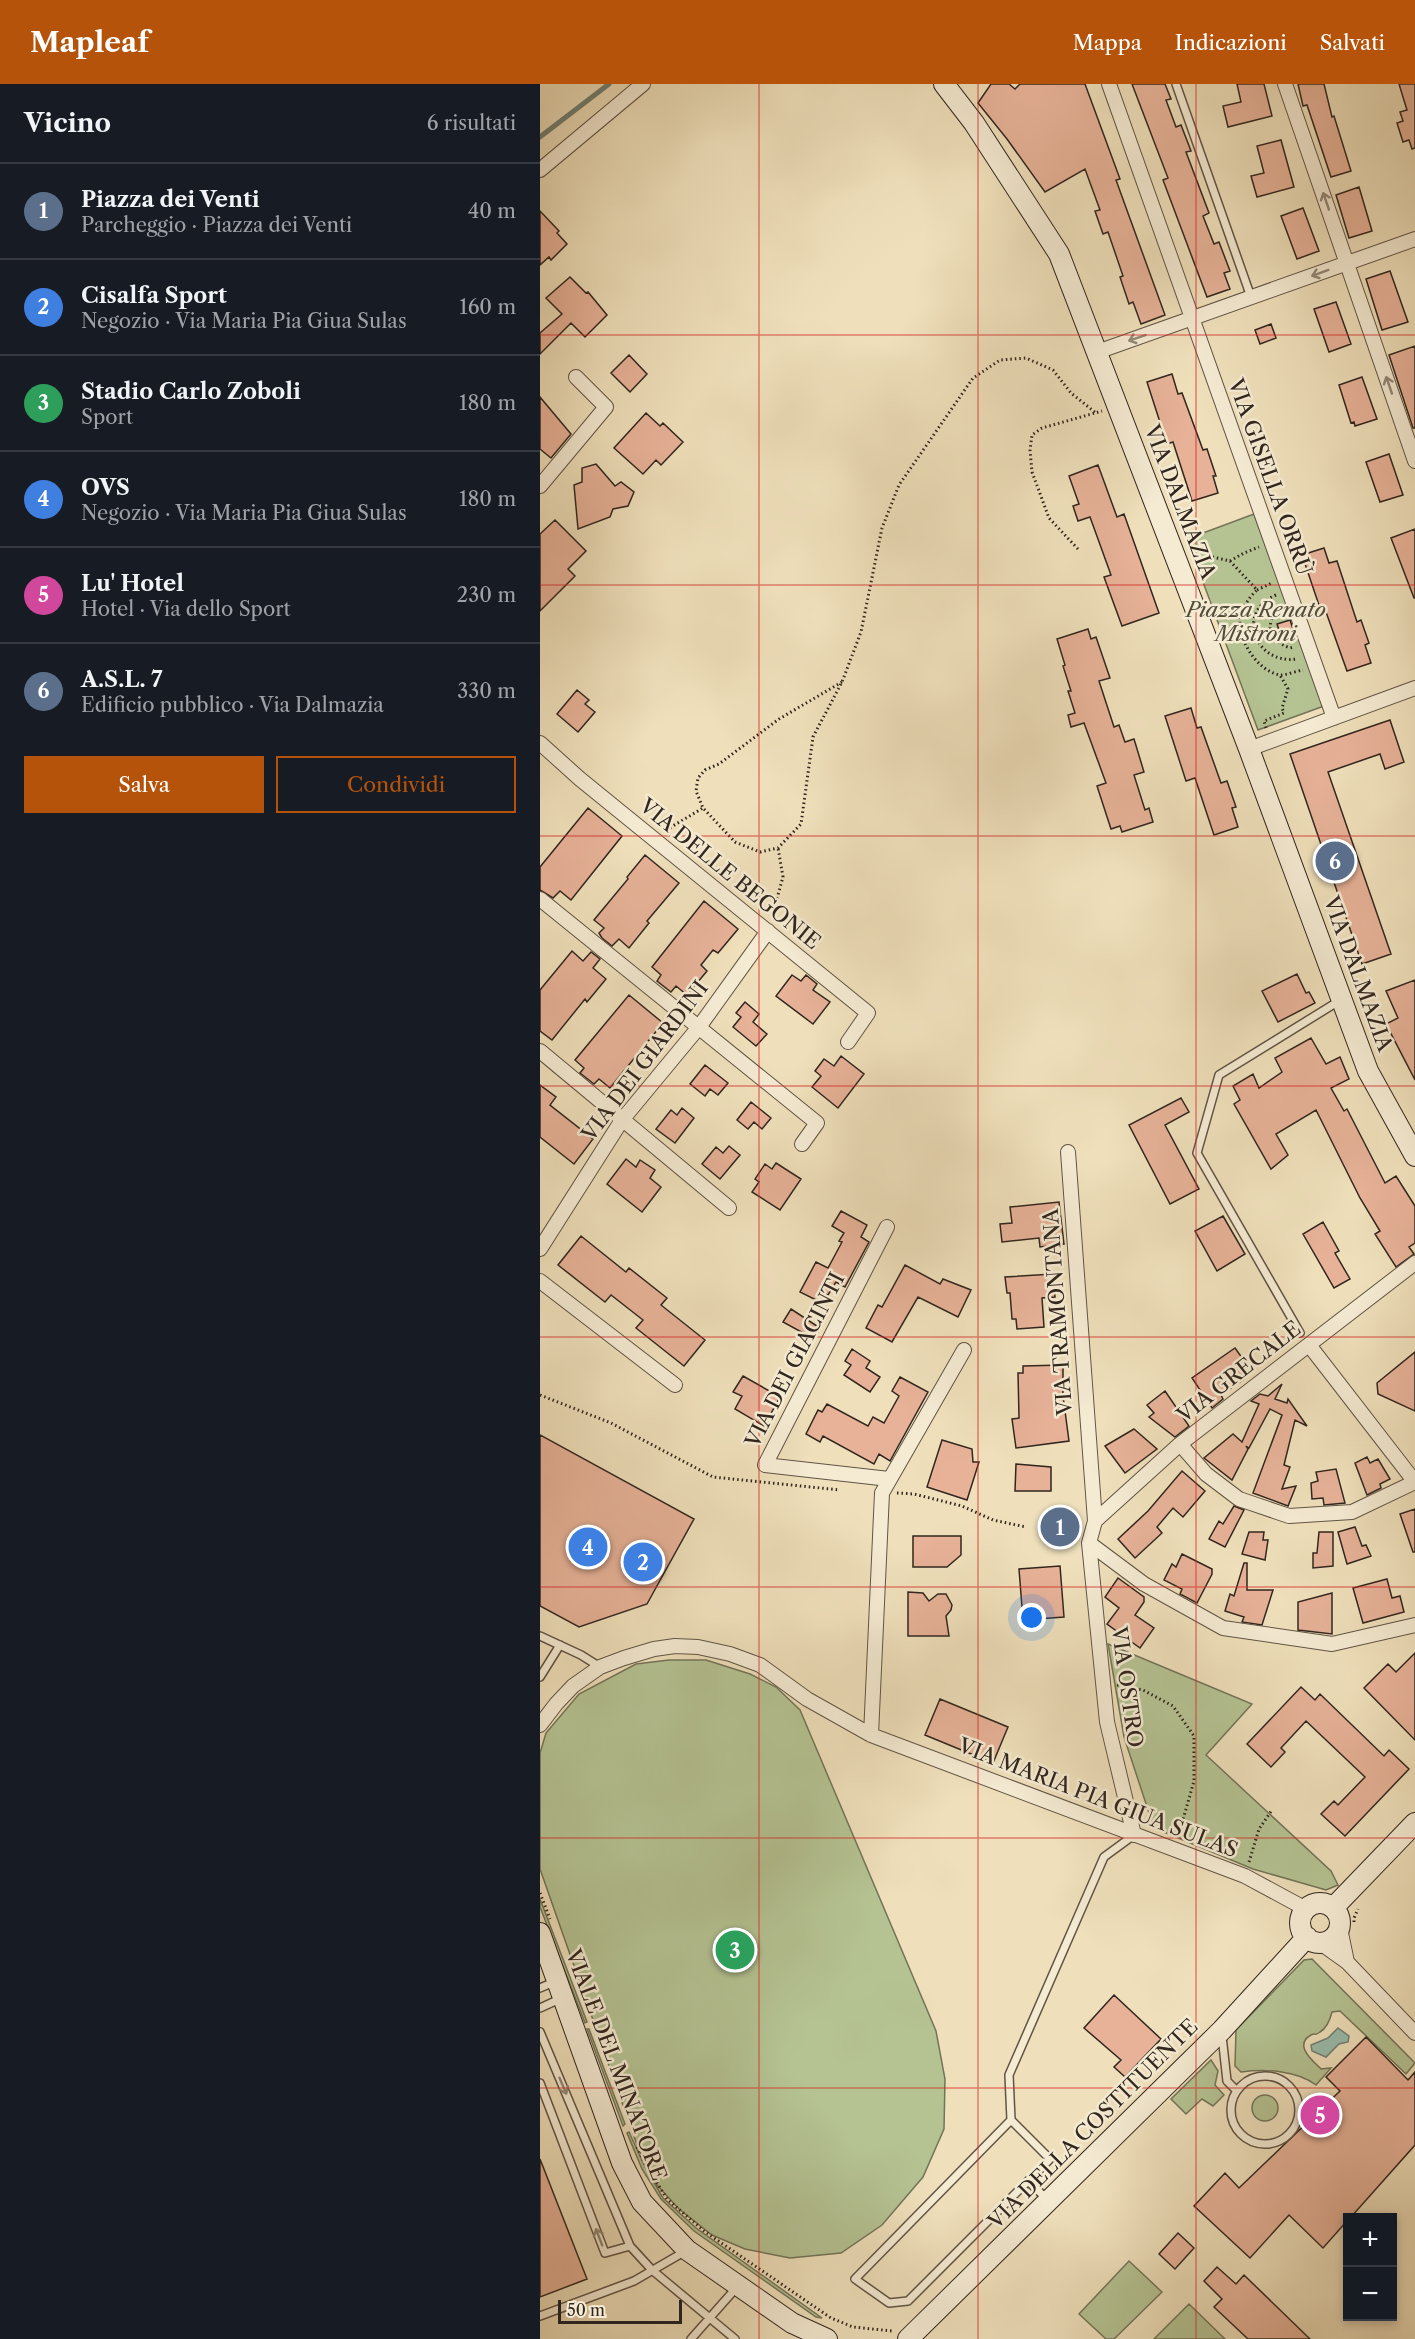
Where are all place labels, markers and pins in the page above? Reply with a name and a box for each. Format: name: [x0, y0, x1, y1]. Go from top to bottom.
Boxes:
pin: 6: [1316, 838, 1354, 884]
pin: 1: [1040, 1504, 1080, 1550]
pin: 4: [568, 1524, 608, 1570]
pin: 2: [624, 1540, 662, 1584]
pin: 3: [716, 1928, 754, 1972]
pin: 5: [1300, 2092, 1340, 2138]

